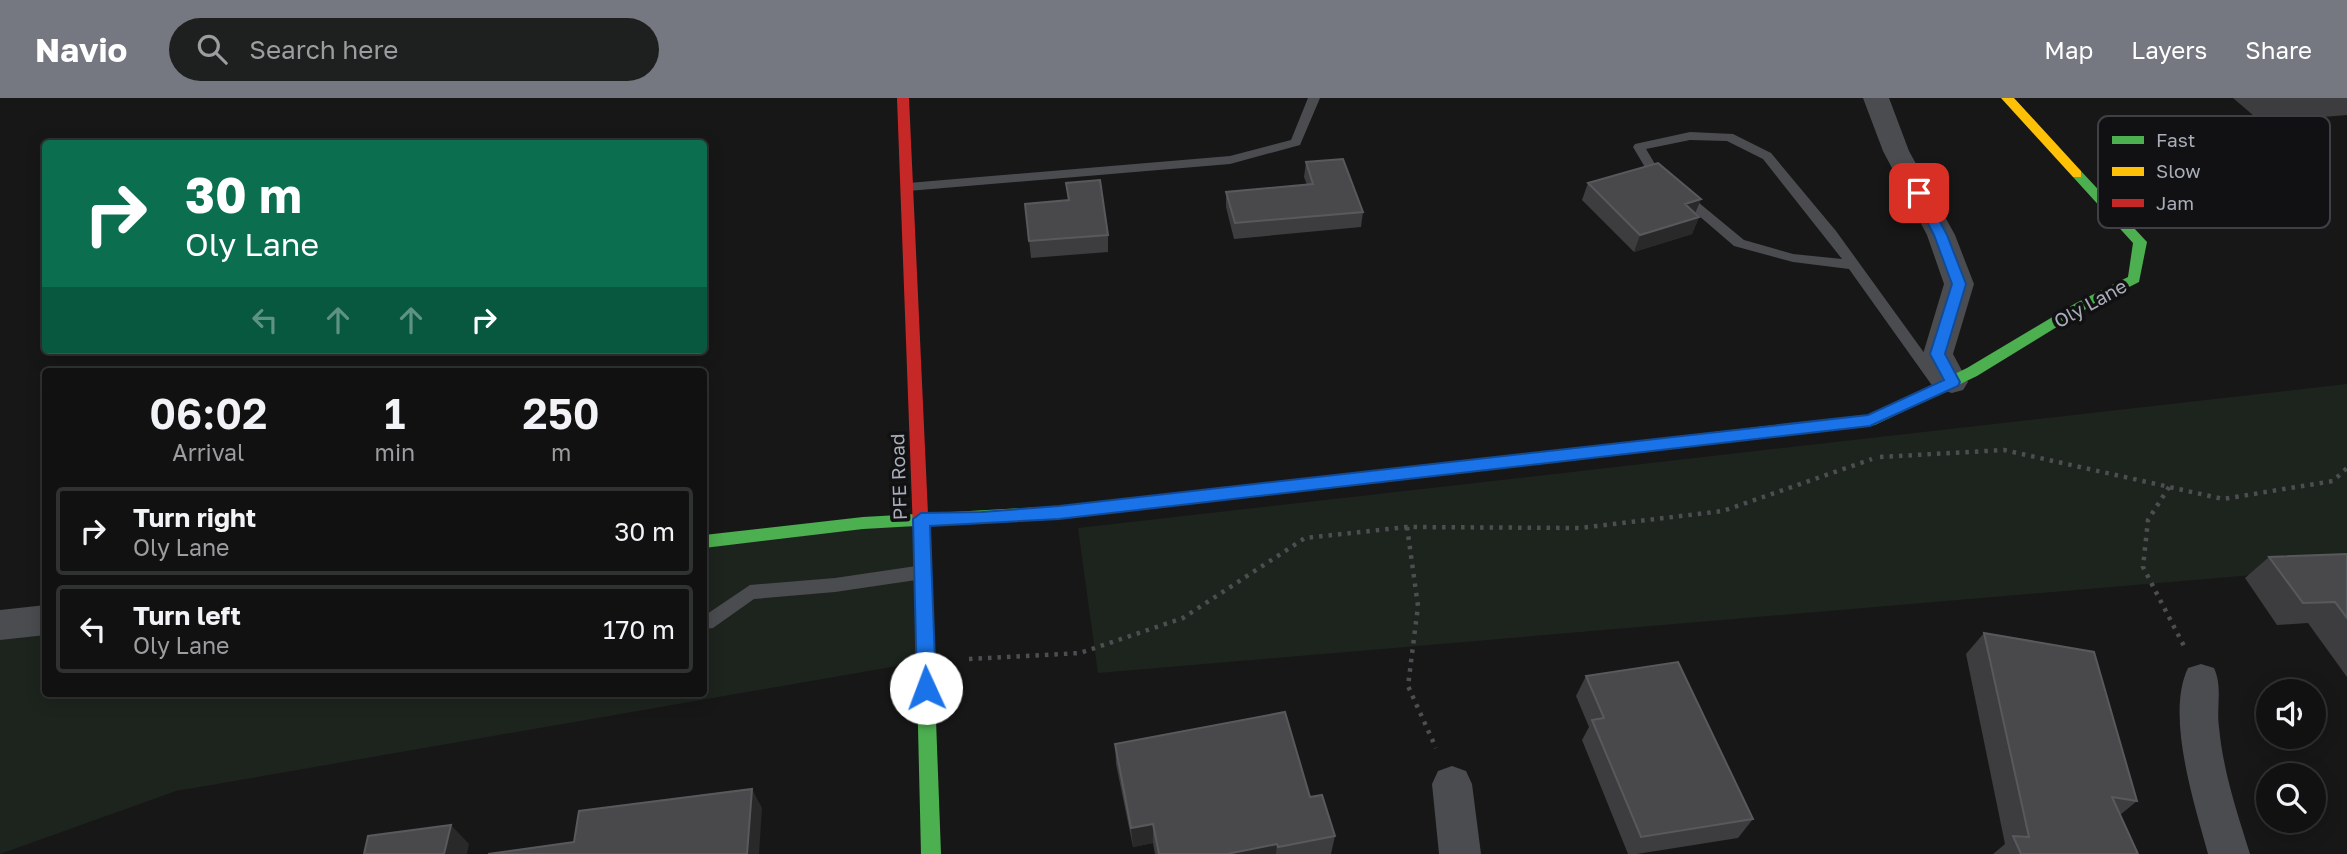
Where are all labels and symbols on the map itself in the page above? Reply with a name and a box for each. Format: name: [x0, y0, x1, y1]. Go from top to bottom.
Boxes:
legend: [2098, 116, 2330, 228]
text: Fast: [2156, 128, 2195, 151]
text: Slow: [2156, 159, 2201, 182]
pin: [1889, 163, 1949, 223]
text: Jam: [2156, 191, 2194, 214]
street label: Oly Lane: [2050, 274, 2130, 332]
street label: PFE Road: [885, 433, 911, 521]
position arrow: [889, 651, 963, 725]

